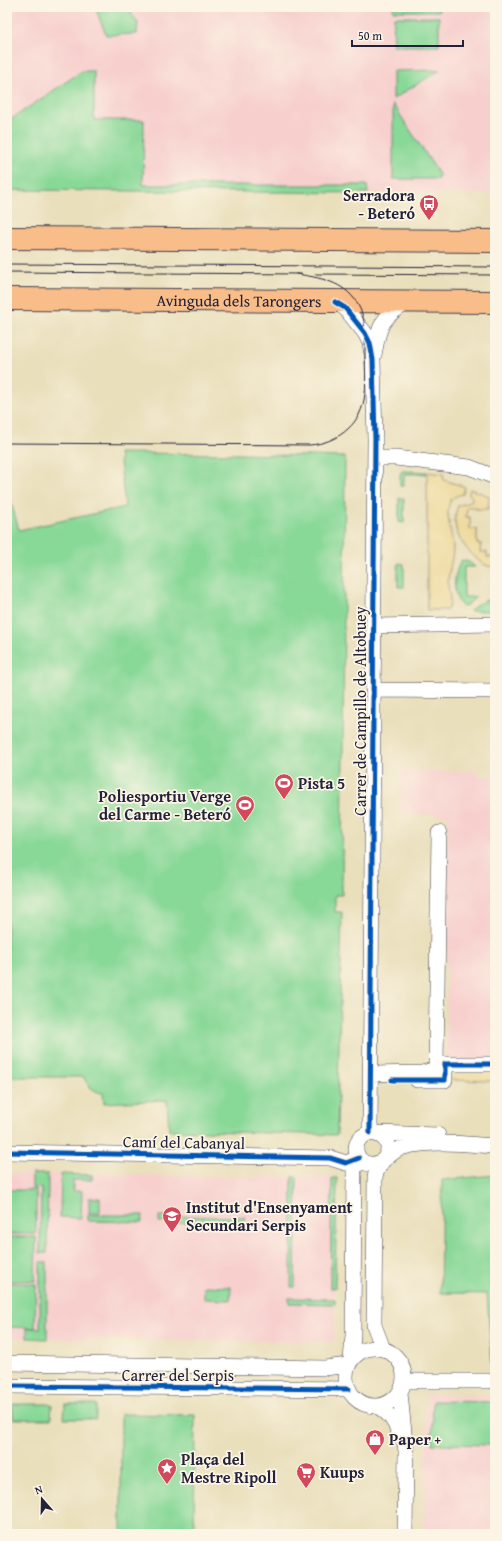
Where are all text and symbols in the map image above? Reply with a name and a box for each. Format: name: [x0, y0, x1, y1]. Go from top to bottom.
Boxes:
scale bar: [352, 22, 463, 48]
text: 50 m: [358, 27, 382, 44]
place label: Serradora - Beteró: [343, 183, 416, 225]
bus stop icon: Serradora - Beteró: [418, 193, 440, 221]
street label: Avinguda dels Tarongers: [156, 288, 322, 313]
street label: Carrer de Campillo de Altobuey: [348, 606, 372, 816]
place label: Pista 5: [298, 771, 345, 795]
sports icon: Pista 5: [273, 772, 295, 800]
place label: Poliesportiu Verge del Carme - Beteró: [99, 784, 231, 826]
sports icon: Poliesportiu Verge del Carme - Beteró: [234, 794, 256, 822]
street label: Camí del Cabanyal: [123, 1129, 246, 1155]
place label: Institut d'Ensenyament Secundari Serpis: [186, 1195, 353, 1237]
school or university icon: Institut d'Ensenyament Secundari Serpis: [161, 1205, 183, 1233]
street label: Carrer del Serpis: [122, 1363, 234, 1387]
place label: Paper +: [389, 1427, 441, 1451]
shop icon: Paper +: [364, 1428, 386, 1456]
place label: Plaça del Mestre Ripoll: [181, 1447, 276, 1489]
place icon: Plaça del Mestre Ripoll: [156, 1457, 178, 1485]
place label: Kuups: [320, 1460, 365, 1484]
supermarket icon: Kuups: [295, 1461, 317, 1489]
north arrow: [22, 1479, 62, 1519]
text: N: [32, 1481, 45, 1498]

